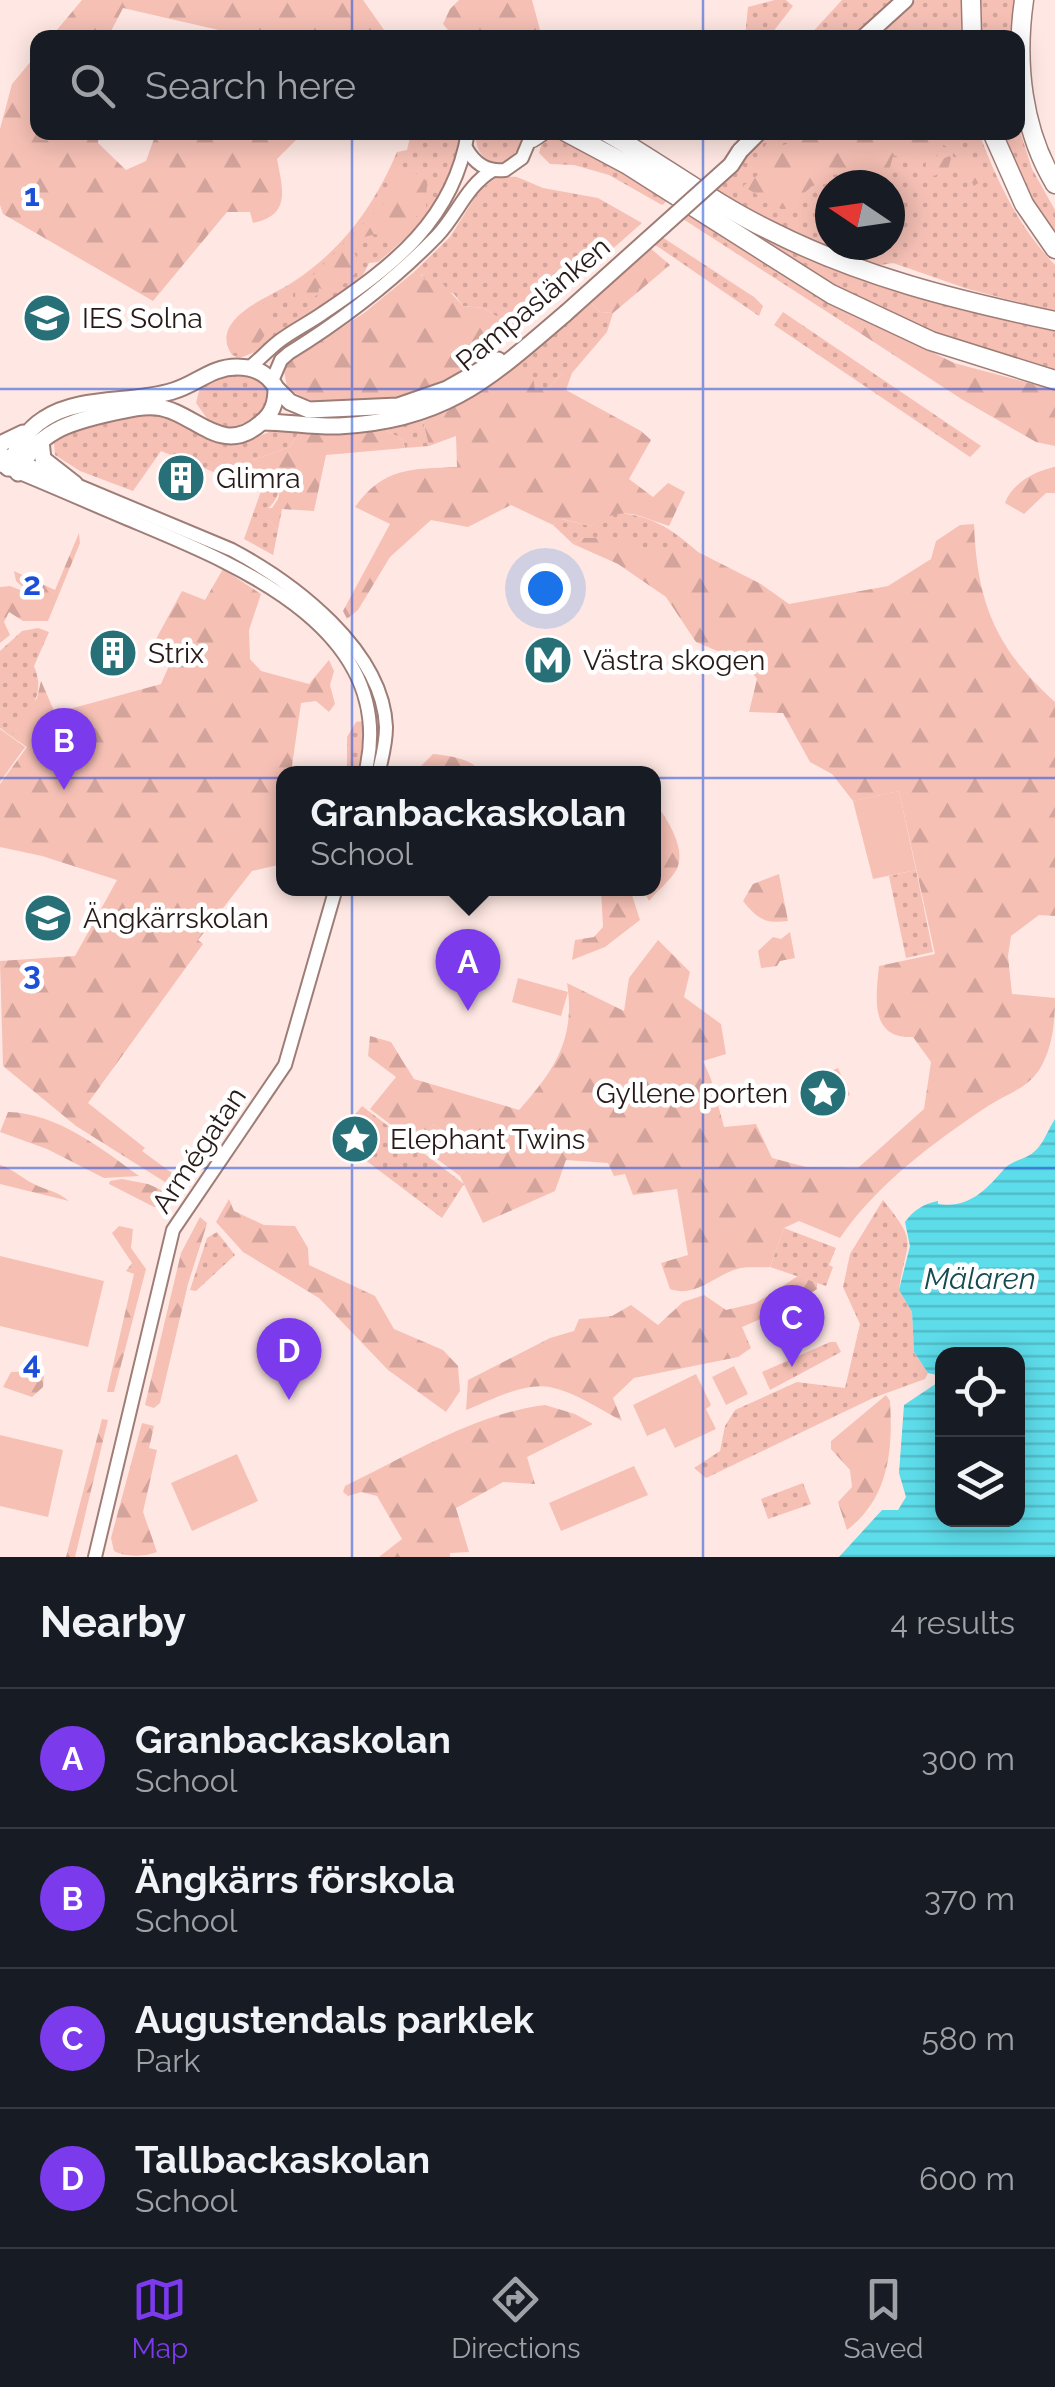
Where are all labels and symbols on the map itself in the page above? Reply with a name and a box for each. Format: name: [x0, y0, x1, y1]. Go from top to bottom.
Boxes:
north arrow: [815, 170, 905, 260]
text: 1: [24, 176, 40, 213]
street label: Pampaslänken: [449, 230, 617, 378]
school or university icon: IES Solna: [21, 292, 73, 344]
place label: IES Solna: [82, 302, 203, 335]
building icon: Glimra: [155, 452, 207, 504]
place label: Glimra: [216, 462, 301, 495]
your location: [520, 563, 571, 614]
text: 2: [23, 565, 41, 602]
building icon: Strix: [87, 627, 139, 679]
metro station icon: Västra skogen: [522, 634, 574, 686]
place label: Strix: [148, 637, 204, 670]
place label: Västra skogen: [583, 644, 765, 677]
pin: B: [32, 708, 96, 790]
school or university icon: Ängkärrskolan: [22, 892, 74, 944]
place label: Ängkärrskolan: [83, 902, 269, 935]
pin: A: [436, 928, 500, 1011]
text: 3: [23, 954, 41, 991]
place icon: Gyllene porten: [797, 1067, 849, 1119]
place label: Gyllene porten: [596, 1077, 788, 1110]
street label: Armégatan: [145, 1081, 253, 1219]
place icon: Elephant Twins: [329, 1113, 381, 1165]
place label: Elephant Twins: [390, 1123, 585, 1156]
water label: Mälaren: [924, 1261, 1036, 1296]
pin: C: [760, 1284, 824, 1367]
pin: D: [256, 1318, 322, 1400]
text: 4: [23, 1344, 41, 1381]

